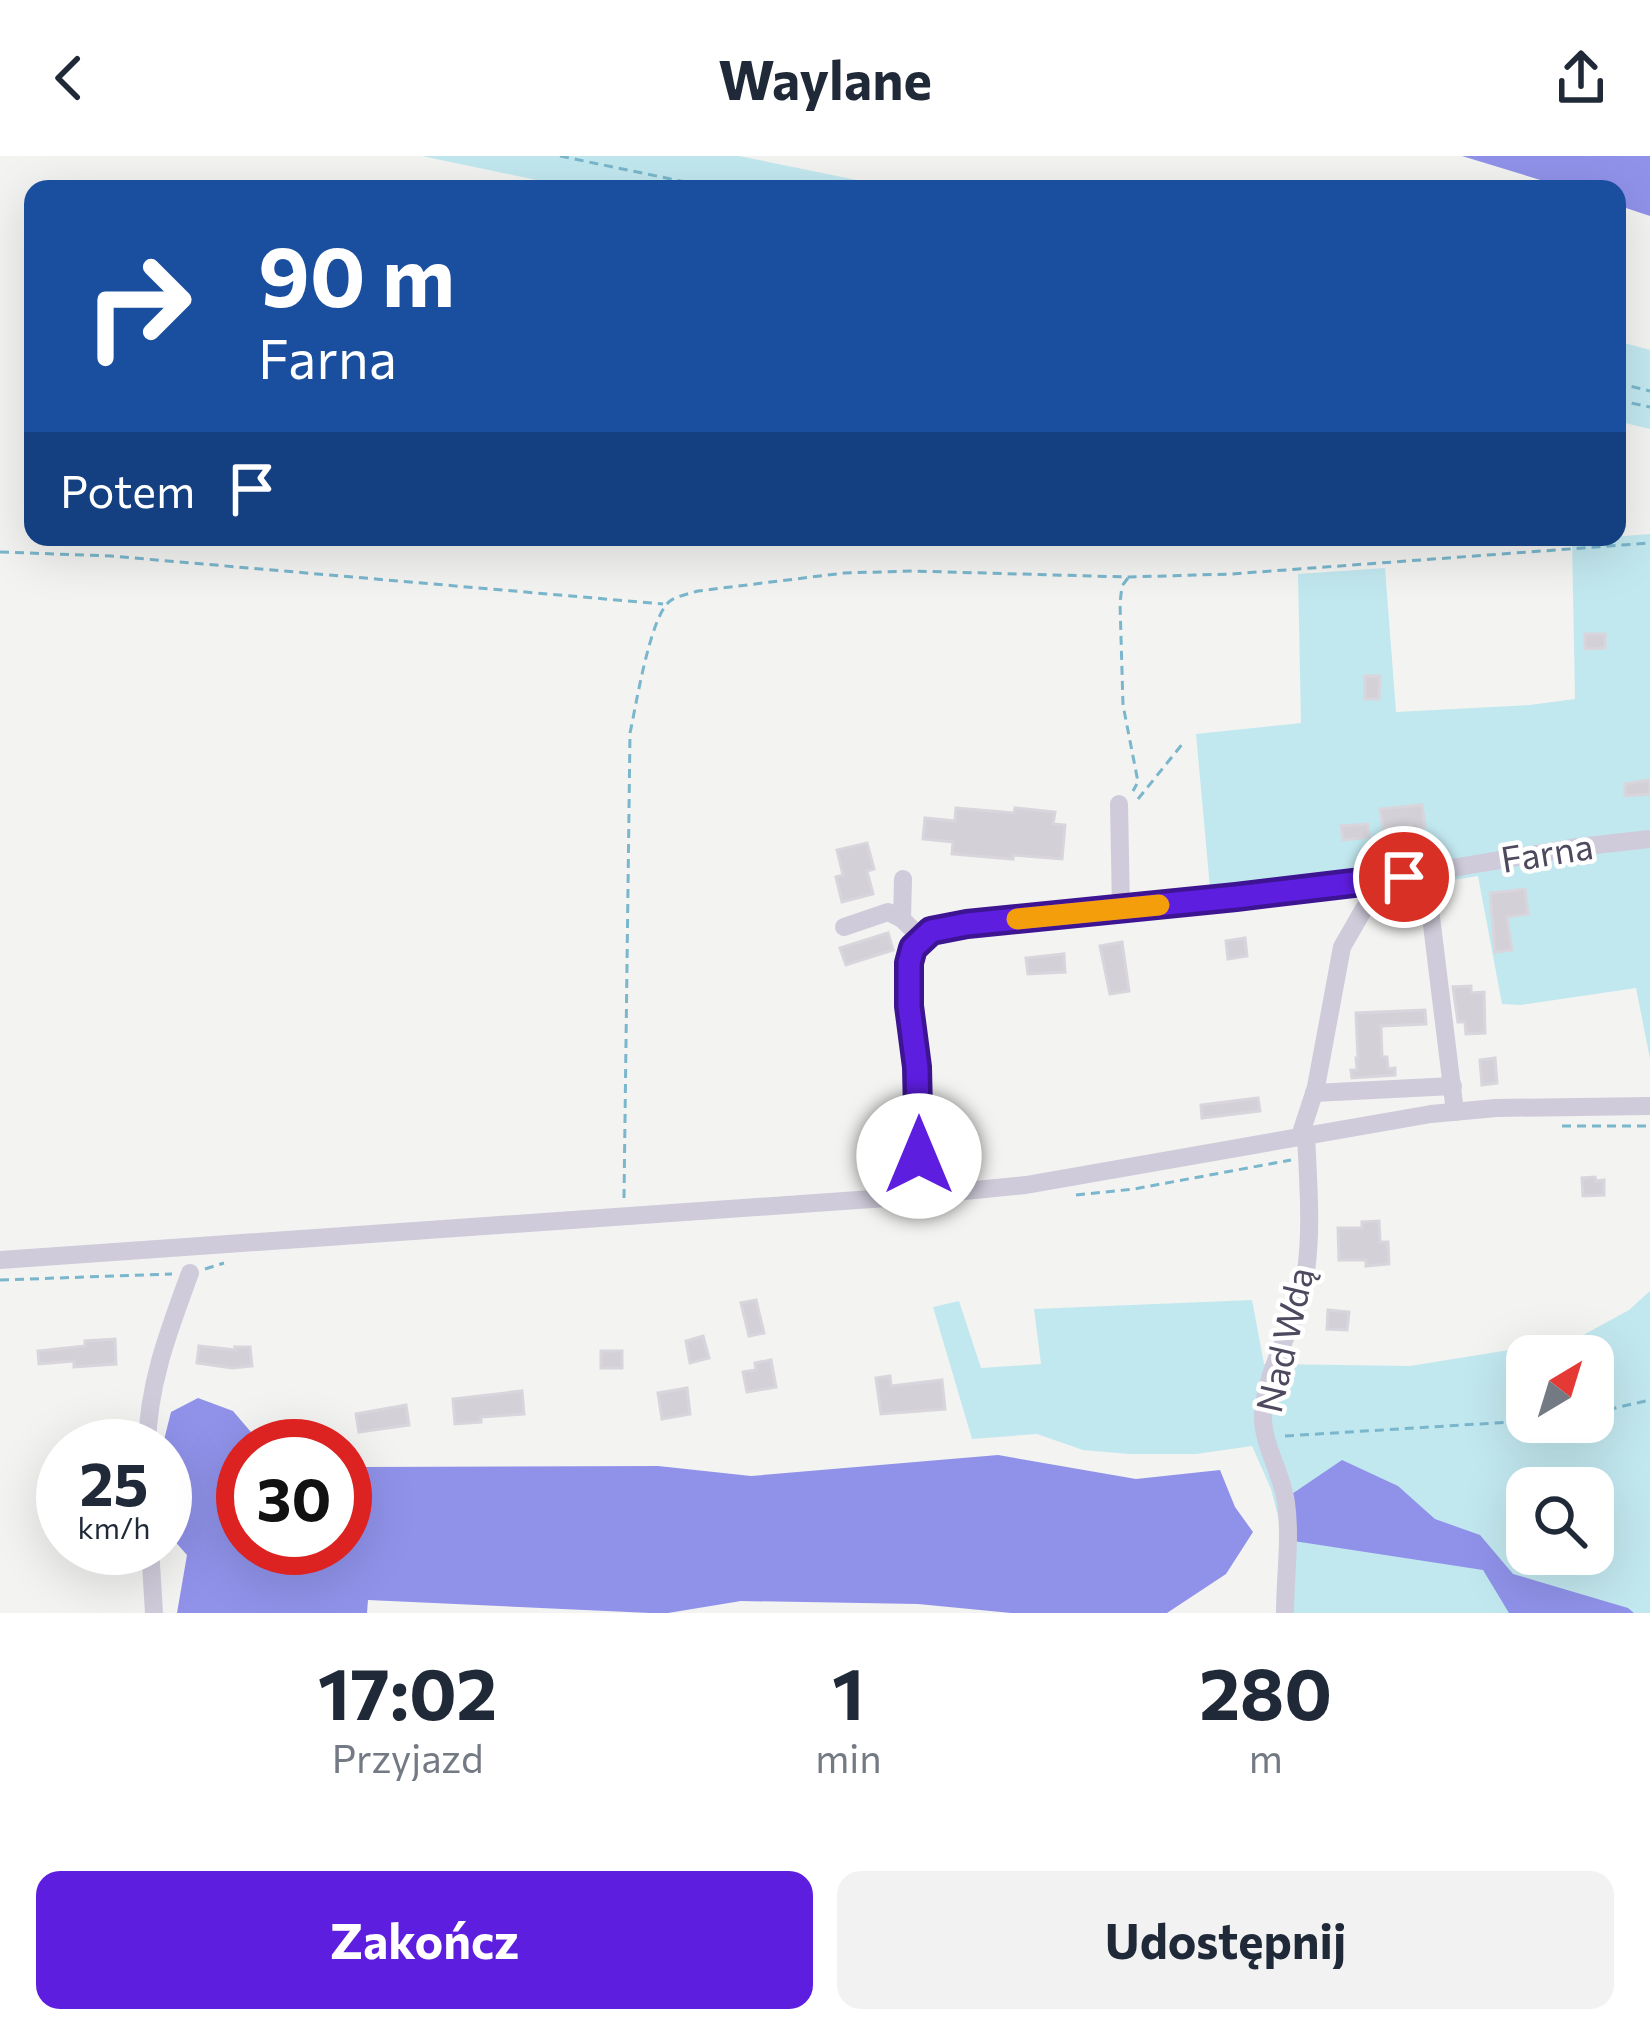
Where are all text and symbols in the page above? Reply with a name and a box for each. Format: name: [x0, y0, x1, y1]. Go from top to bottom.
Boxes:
icon: back: [36, 45, 102, 111]
text: Waylane: [718, 45, 932, 111]
icon: share: [1548, 45, 1614, 111]
text: 90 m: [258, 222, 455, 324]
icon: right: [60, 228, 216, 384]
text: Farna: [258, 324, 397, 390]
icon: arrive: [219, 456, 285, 522]
text: Potem: [60, 462, 195, 517]
street label: Farna: [1498, 822, 1596, 880]
pin: [1353, 826, 1455, 928]
icon: arrive: [1371, 844, 1437, 910]
position arrow: [856, 1093, 982, 1219]
street label: Nad Wdą: [1245, 1263, 1321, 1416]
north arrow: [1506, 1335, 1614, 1443]
map controls: [1506, 1335, 1614, 1575]
speed limit sign: 30: [216, 1419, 372, 1575]
text: 25: [79, 1445, 149, 1518]
button: search: [1506, 1467, 1614, 1575]
text: km/h: [78, 1508, 150, 1545]
text: 17:02: [318, 1647, 497, 1735]
text: 1: [832, 1647, 865, 1735]
text: 280: [1199, 1647, 1332, 1735]
text: Przyjazd: [332, 1733, 484, 1781]
text: min: [815, 1733, 882, 1781]
text: m: [1249, 1733, 1283, 1781]
button: Zakończ: [36, 1871, 813, 2009]
button: Udostępnij: [837, 1871, 1614, 2009]

